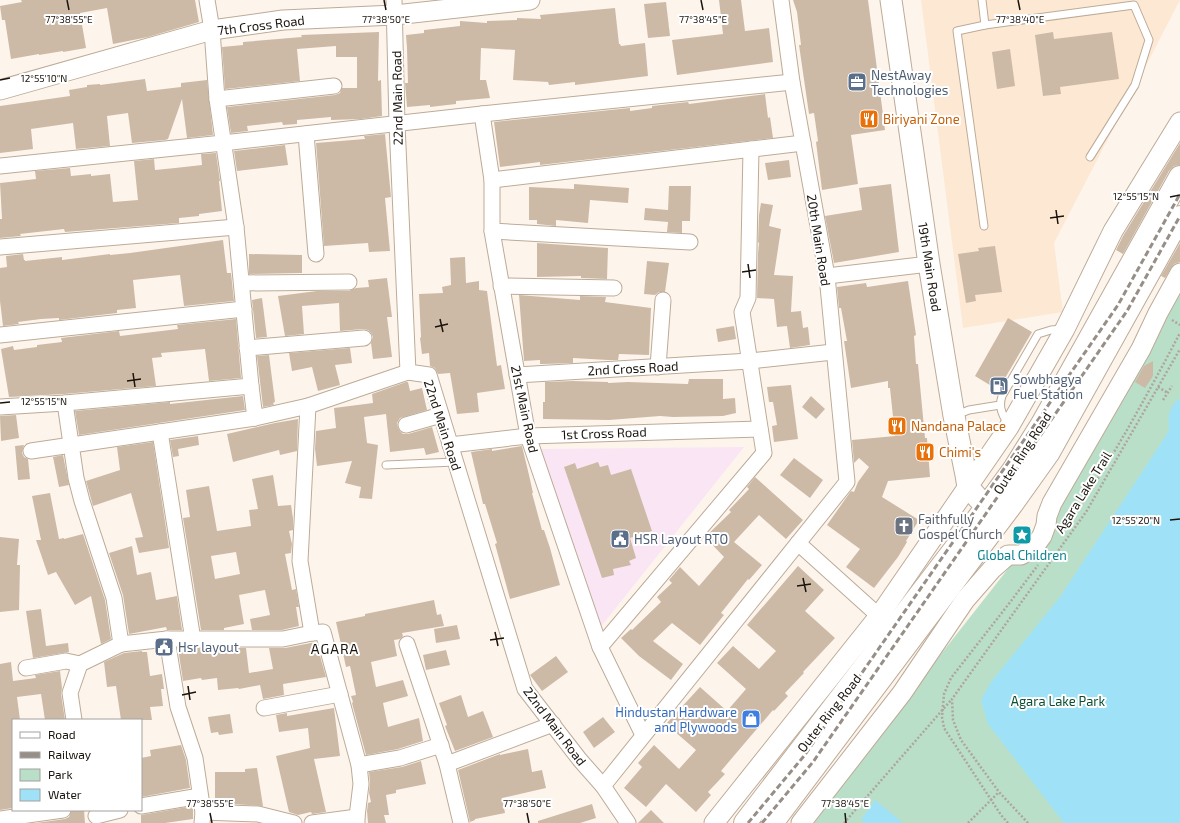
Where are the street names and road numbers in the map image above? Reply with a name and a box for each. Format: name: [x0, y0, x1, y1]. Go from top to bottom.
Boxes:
street label: 7th Cross Road: [216, 12, 306, 38]
street label: 22nd Main Road: [388, 51, 406, 145]
street label: 20th Main Road: [804, 193, 834, 287]
street label: 19th Main Road: [915, 221, 945, 313]
street label: 2nd Cross Road: [587, 358, 679, 378]
street label: 21st Main Road: [508, 364, 542, 454]
street label: 22nd Main Road: [421, 378, 465, 472]
street label: Outer Ring Road: [989, 409, 1055, 497]
street label: 1st Cross Road: [561, 424, 647, 442]
street label: Agara Lake Trail: [1052, 448, 1115, 536]
street label: Outer Ring Road: [794, 671, 864, 755]
street label: 22nd Main Road: [520, 683, 590, 769]

